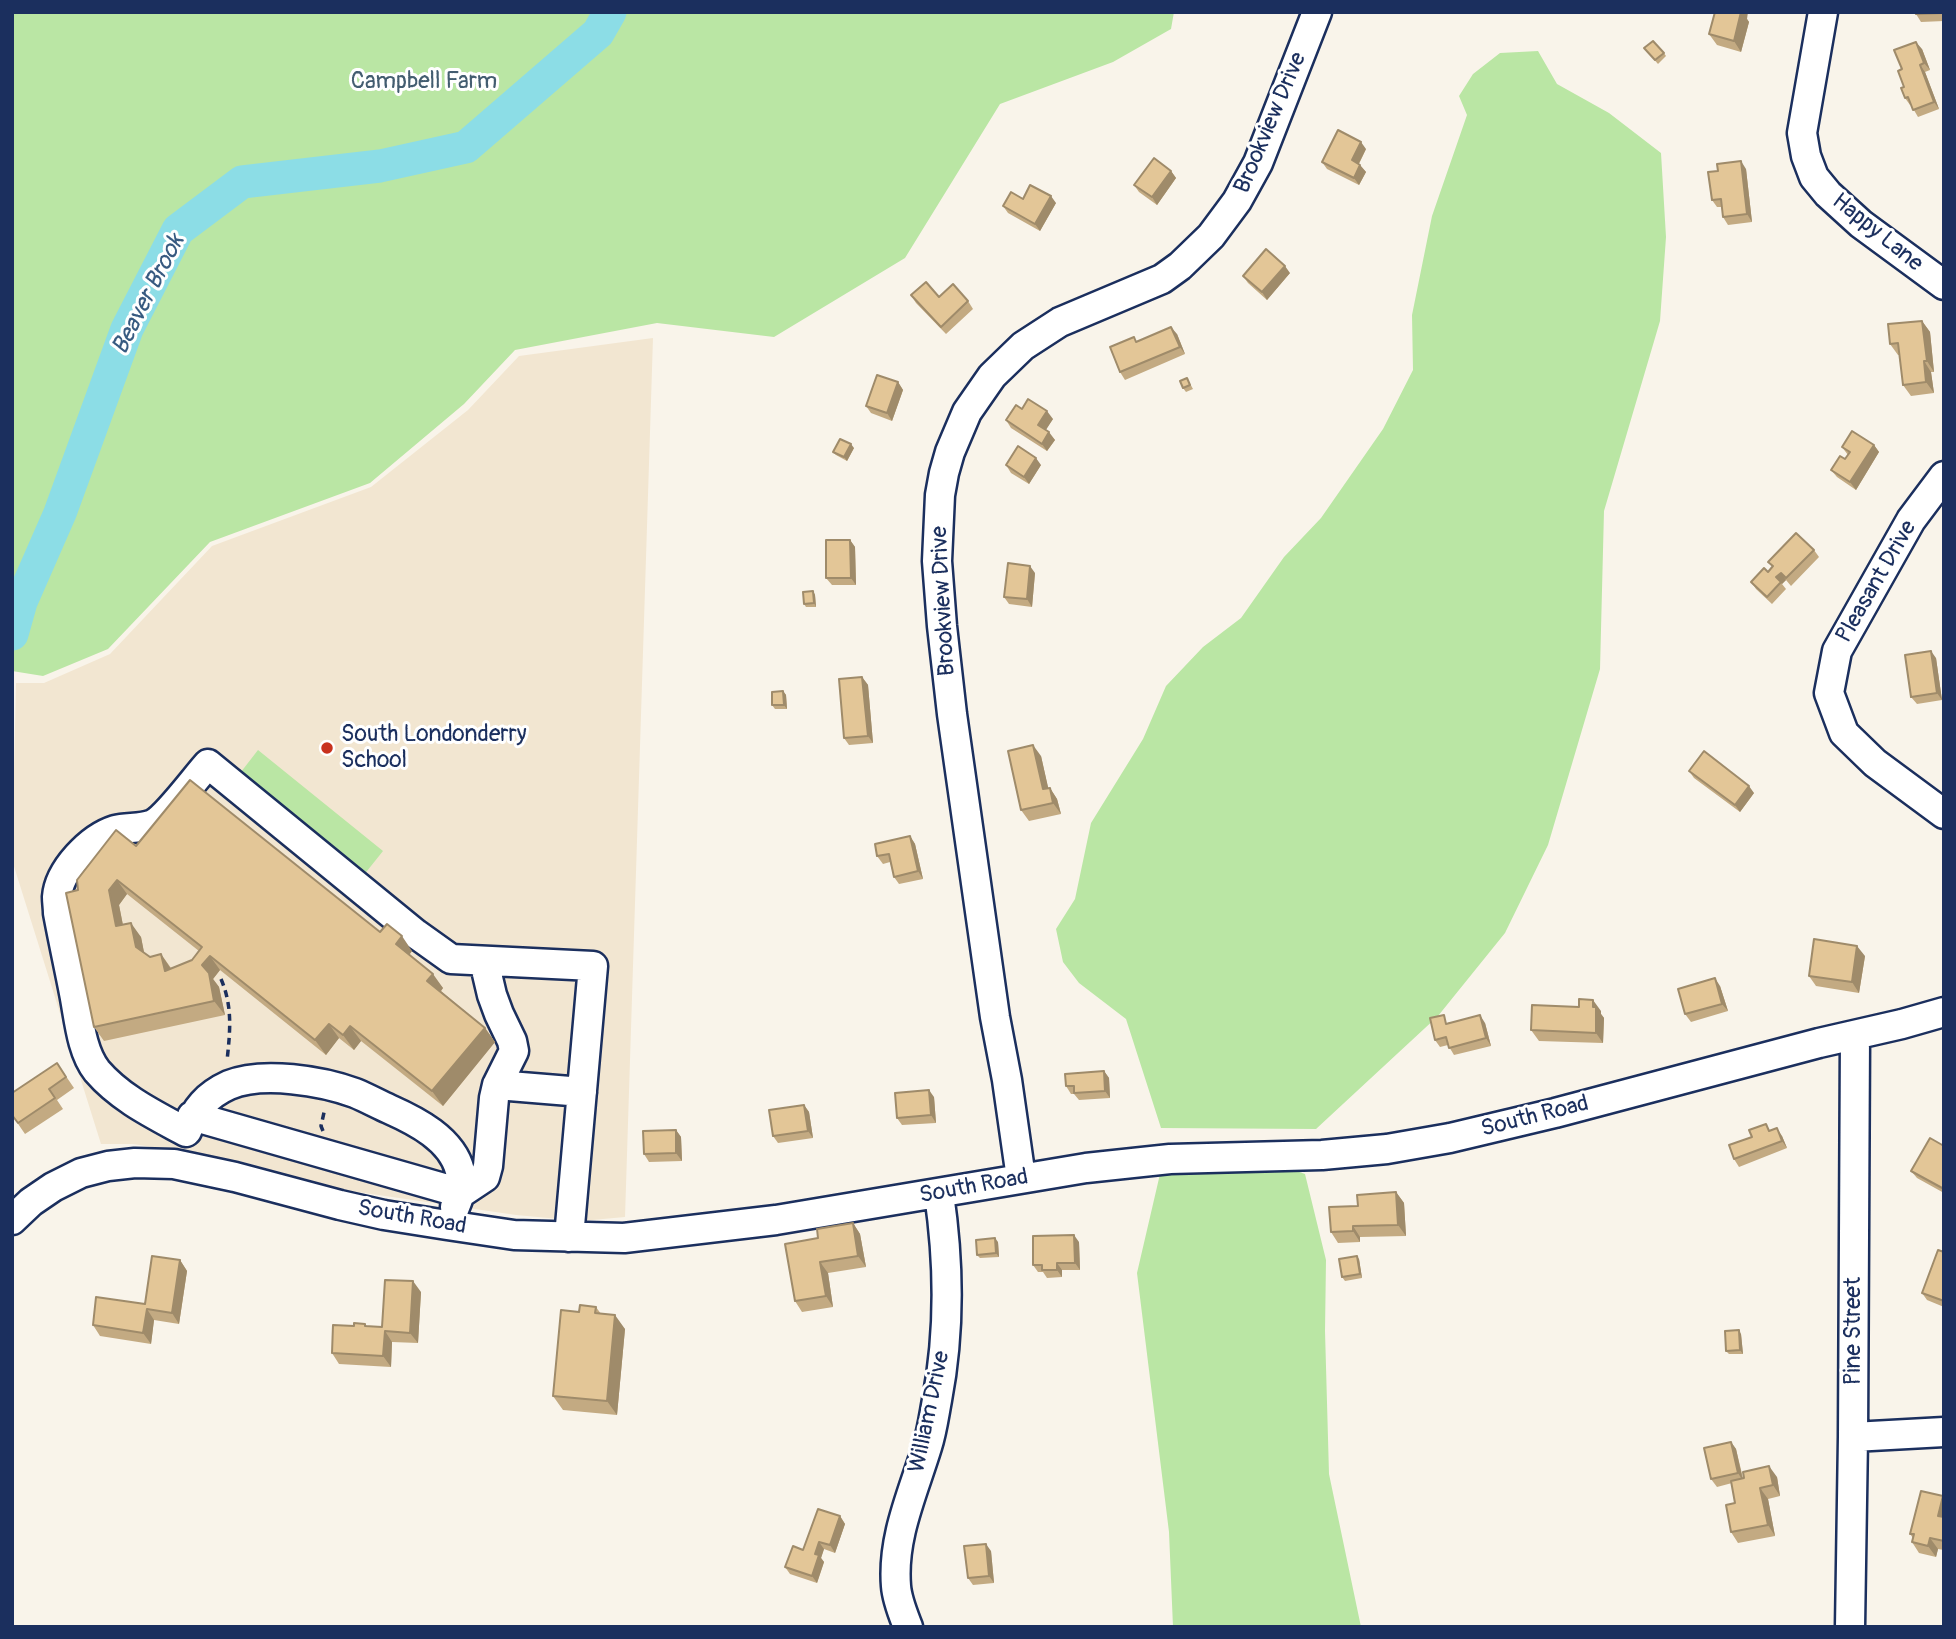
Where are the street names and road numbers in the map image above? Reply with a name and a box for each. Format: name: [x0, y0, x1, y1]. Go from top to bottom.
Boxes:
street label: Brookview Drive: [1229, 48, 1313, 198]
street label: Happy Lane: [1826, 188, 1928, 278]
street label: Pleasant Drive: [1831, 516, 1923, 648]
street label: Brookview Drive: [926, 525, 962, 677]
street label: South Road: [1478, 1090, 1592, 1144]
street label: South Road: [917, 1164, 1031, 1210]
street label: South Road: [355, 1195, 469, 1241]
street label: Pine Street: [1840, 1277, 1868, 1385]
street label: William Drive: [904, 1348, 956, 1476]

